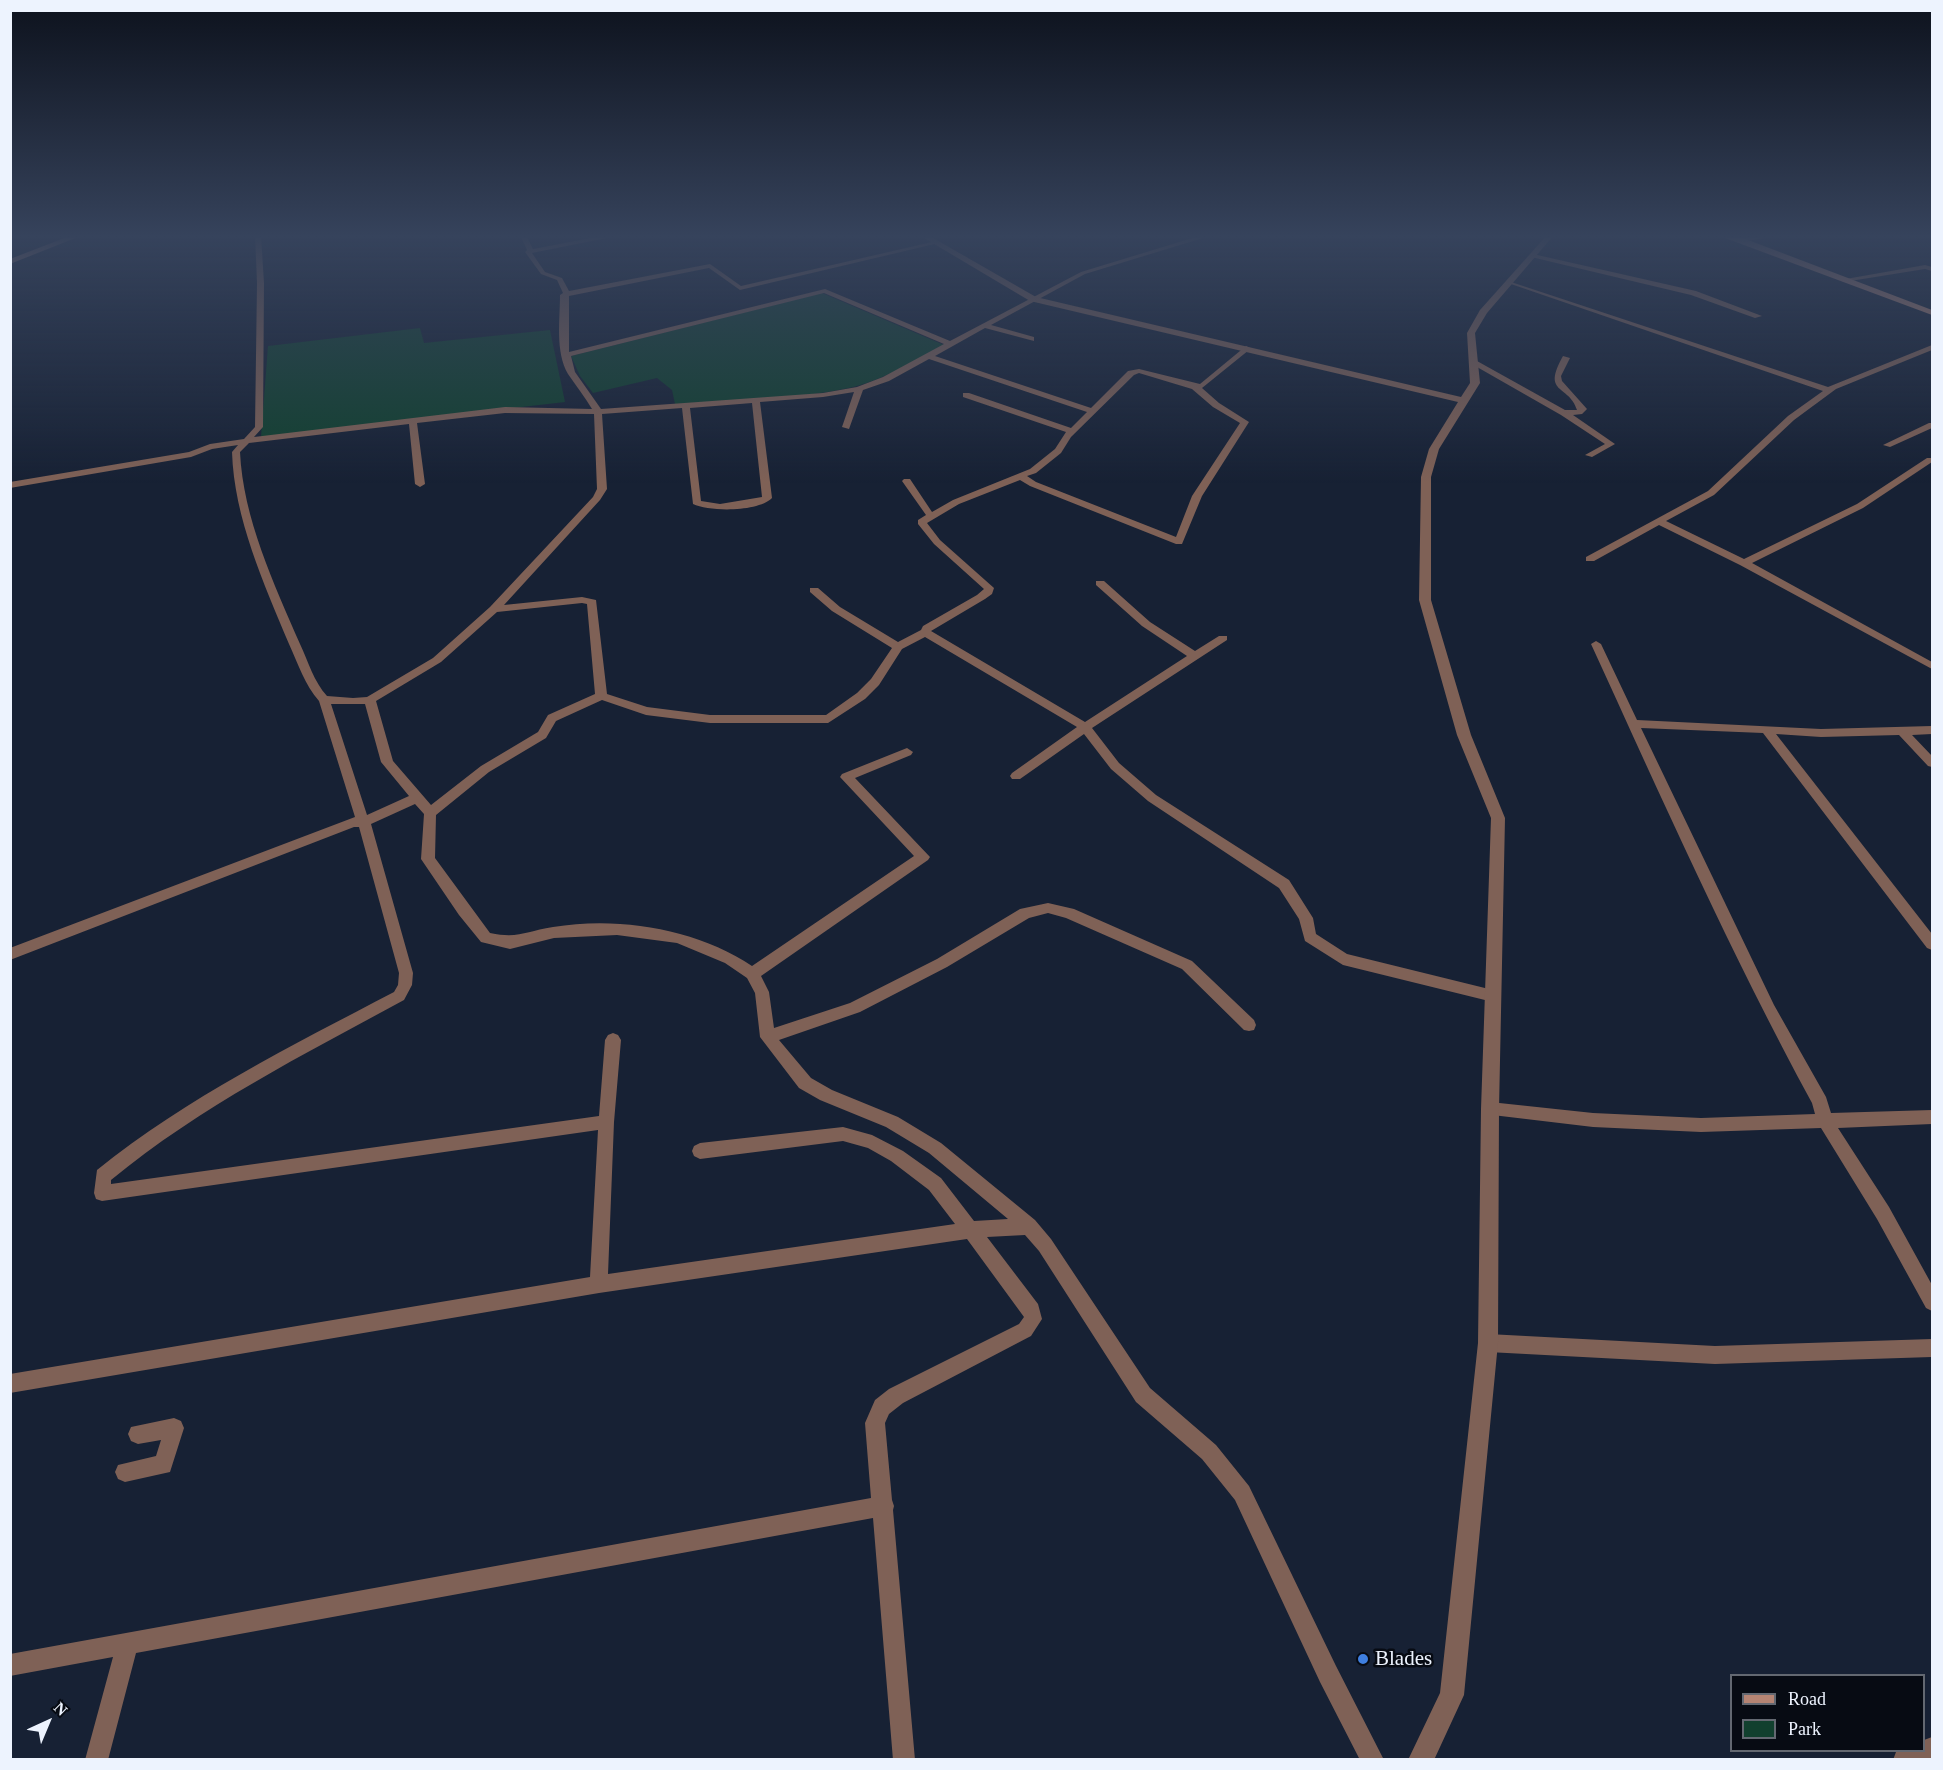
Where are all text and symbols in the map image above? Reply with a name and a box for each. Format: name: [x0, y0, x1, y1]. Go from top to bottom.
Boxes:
place label: Blades: [1375, 1646, 1432, 1672]
marker: Blades: [1356, 1652, 1370, 1666]
legend: [1730, 1674, 1925, 1752]
text: Road: [1788, 1689, 1826, 1709]
north arrow: [18, 1692, 78, 1752]
text: N: [51, 1699, 71, 1719]
text: Park: [1788, 1719, 1821, 1739]

